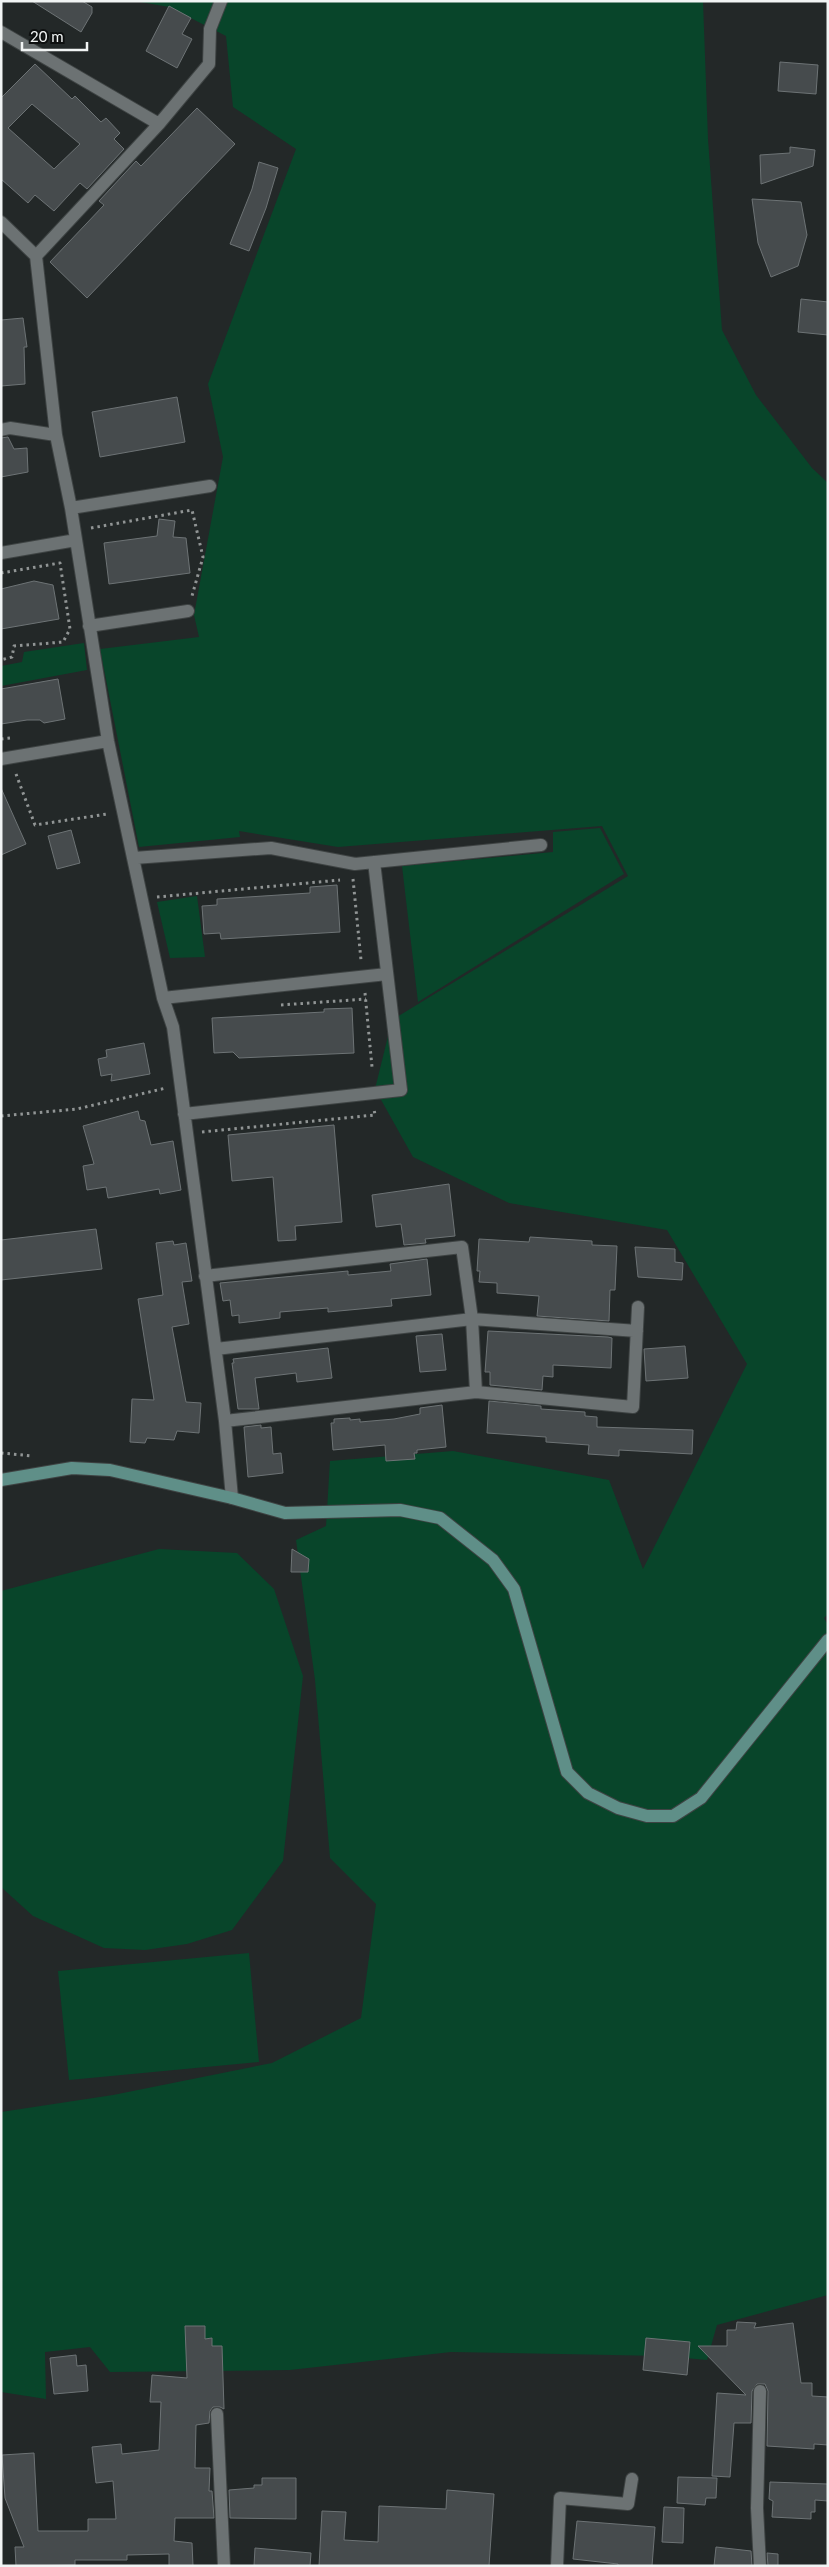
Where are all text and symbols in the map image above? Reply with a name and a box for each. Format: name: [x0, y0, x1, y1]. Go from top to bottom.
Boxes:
scale bar: [22, 20, 88, 52]
text: 20 m: [30, 27, 64, 45]

